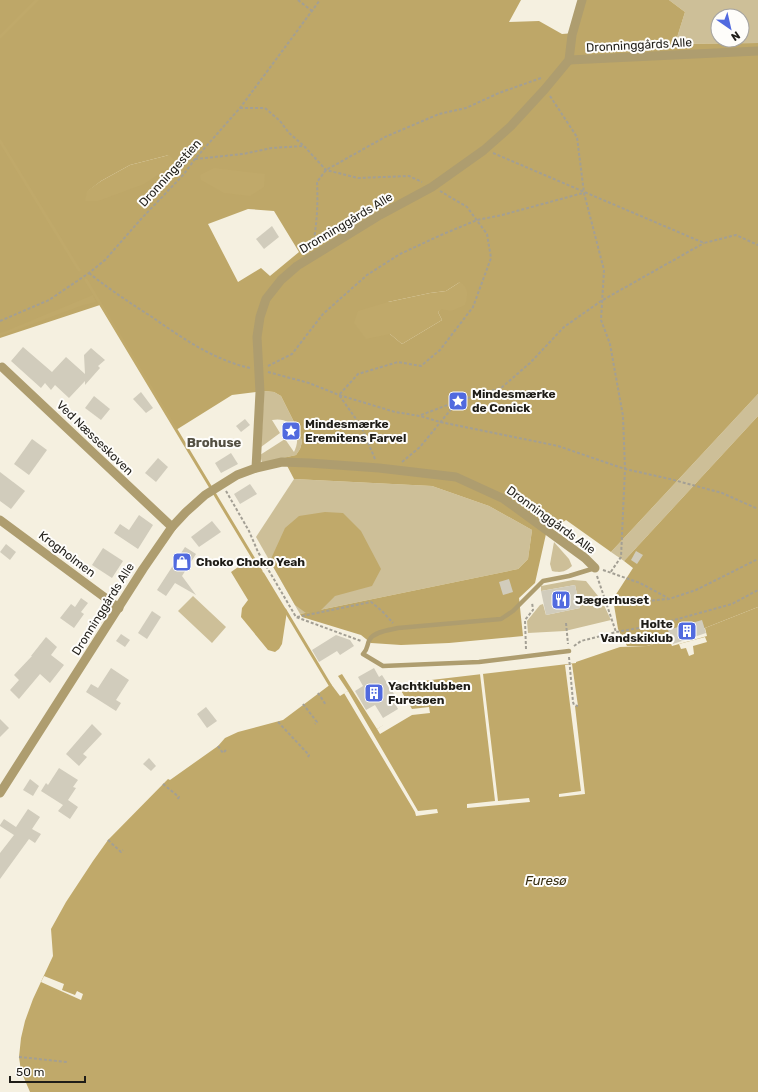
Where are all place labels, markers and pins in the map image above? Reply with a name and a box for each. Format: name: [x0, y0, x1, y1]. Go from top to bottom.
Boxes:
place label: Mindesmærke de Conick: [472, 387, 556, 415]
place icon: Mindesmærke de Conick: [447, 390, 469, 412]
place label: Mindesmærke Eremitens Farvel: [305, 417, 406, 445]
place icon: Mindesmærke Eremitens Farvel: [280, 420, 302, 442]
shop icon: Choko Choko Yeah: [171, 551, 193, 573]
place label: Choko Choko Yeah: [196, 555, 305, 569]
restaurant icon: Jægerhuset: [550, 589, 572, 611]
place label: Jægerhuset: [575, 593, 649, 607]
place label: Holte Vandskiklub: [600, 617, 673, 645]
building icon: Holte Vandskiklub: [676, 620, 698, 642]
place label: Yachtklubben Furesøen: [388, 679, 471, 707]
building icon: Yachtklubben Furesøen: [363, 682, 385, 704]

